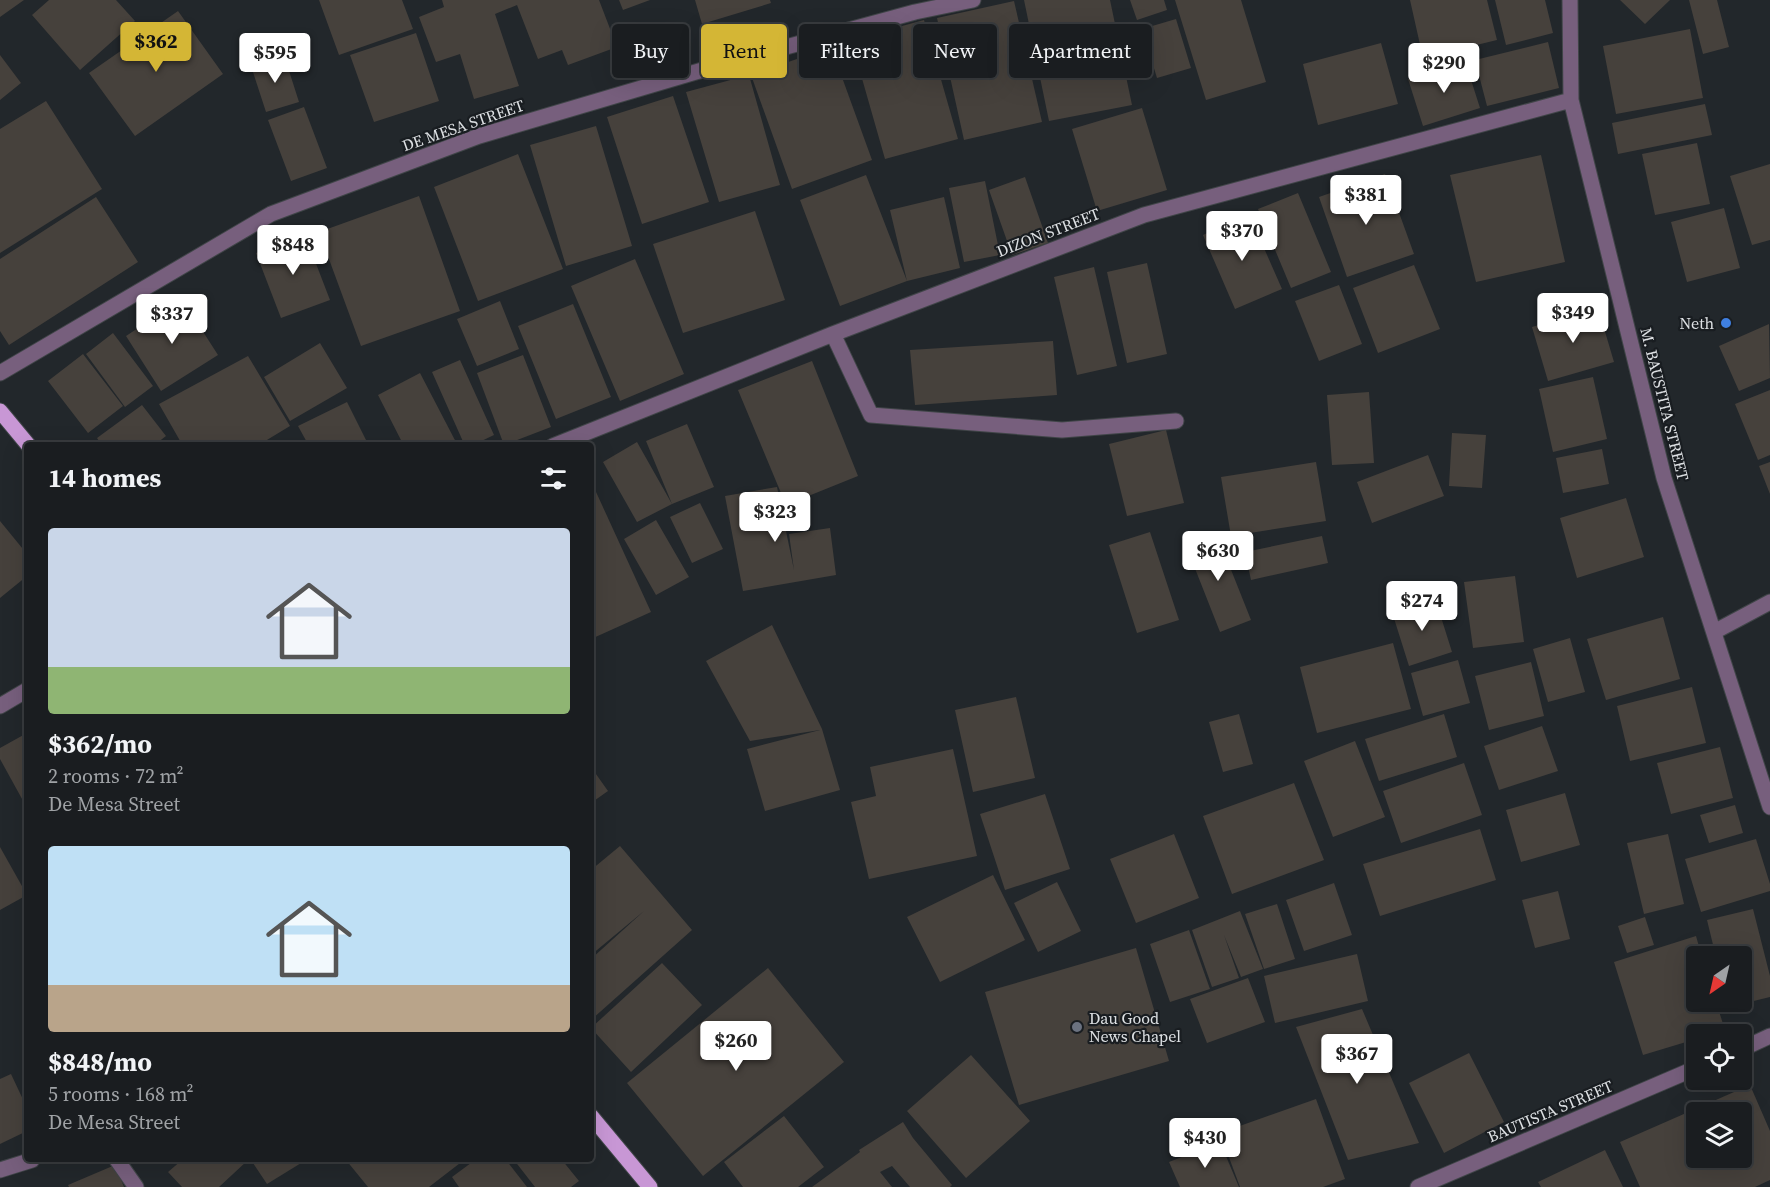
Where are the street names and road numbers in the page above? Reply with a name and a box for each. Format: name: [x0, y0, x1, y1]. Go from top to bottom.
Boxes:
street label: DE MESA STREET: [399, 94, 527, 156]
street label: DIZON STREET: [993, 202, 1103, 262]
street label: M. BAUSTITA STREET: [1635, 325, 1695, 483]
street label: BAUTISTA STREET: [1484, 1075, 1616, 1147]

